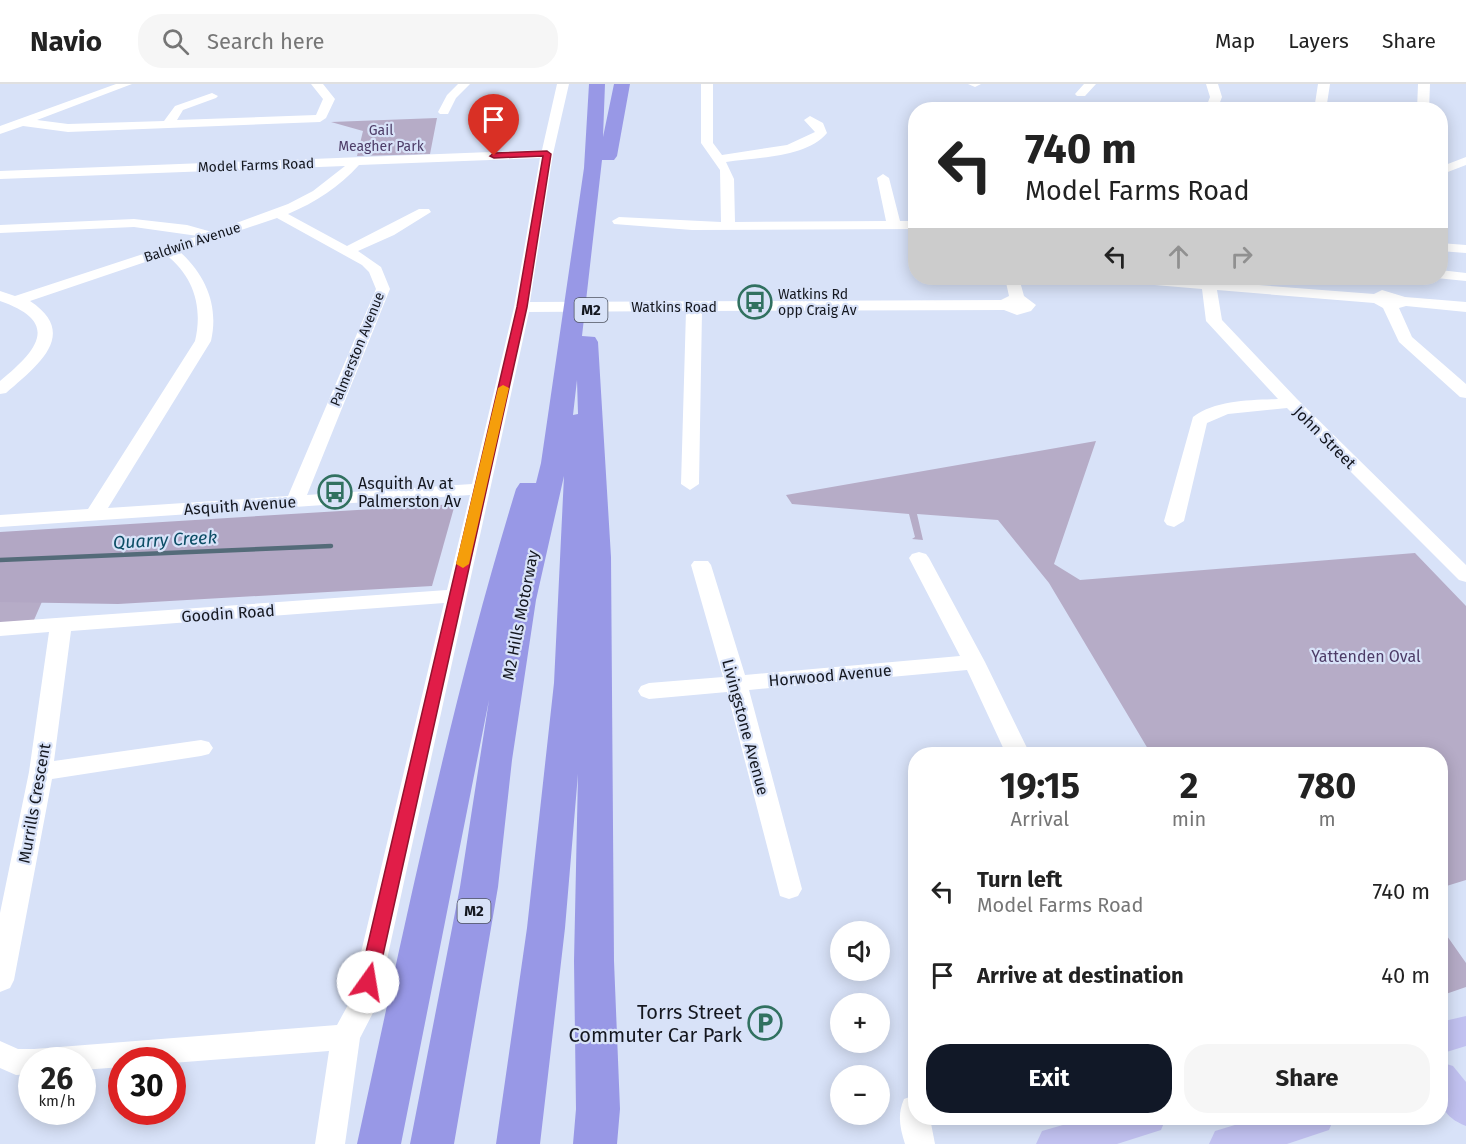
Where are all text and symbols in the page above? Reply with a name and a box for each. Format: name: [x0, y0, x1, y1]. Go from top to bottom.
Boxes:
search box: [138, 14, 558, 68]
text: Navio: [30, 25, 102, 58]
icon: search: [159, 25, 192, 58]
text: Search here: [207, 28, 325, 55]
text: Map: [1215, 28, 1255, 54]
text: Layers: [1288, 28, 1349, 54]
text: Share: [1382, 28, 1436, 54]
pin: [468, 94, 519, 156]
icon: arrive: [477, 103, 510, 136]
park label: Gail Meagher Park: [338, 122, 425, 155]
text: 740 m: [1025, 124, 1137, 174]
icon: left: [926, 126, 1004, 204]
street label: Model Farms Road: [198, 155, 315, 176]
text: Model Farms Road: [1025, 175, 1250, 207]
street label: Baldwin Avenue: [142, 219, 243, 266]
icon: left: [1099, 240, 1132, 273]
icon: ahead: [1162, 240, 1195, 273]
icon: right: [1225, 240, 1258, 273]
bus stop icon: Watkins Rd opp Craig Av: [737, 284, 773, 320]
place label: Watkins Rd opp Craig Av: [778, 286, 857, 319]
street label: Palmerston Avenue: [327, 290, 388, 409]
road number: M2: [574, 298, 608, 322]
street label: Watkins Road: [631, 299, 717, 316]
street label: John Street: [1289, 402, 1360, 473]
bus stop icon: Asquith Av at Palmerston Av: [317, 474, 353, 510]
place label: Asquith Av at Palmerston Av: [358, 474, 461, 511]
street label: Asquith Avenue: [183, 492, 297, 519]
water label: Quarry Creek: [112, 526, 218, 554]
street label: M2 Hills Motorway: [499, 549, 542, 681]
street label: Goodin Road: [181, 601, 275, 626]
park label: Yattenden Oval: [1311, 647, 1421, 666]
street label: Livingstone Avenue: [718, 657, 773, 797]
street label: Horwood Avenue: [768, 661, 892, 690]
street label: Murrills Crescent: [15, 741, 54, 865]
text: 19:15: [1000, 764, 1080, 808]
text: 2: [1180, 764, 1198, 808]
text: 780: [1298, 764, 1356, 808]
text: Arrival: [1011, 807, 1069, 831]
text: min: [1172, 807, 1206, 831]
text: m: [1319, 807, 1336, 831]
text: Turn left: [977, 866, 1062, 893]
icon: left: [926, 875, 959, 908]
text: 740 m: [1372, 878, 1430, 905]
text: Model Farms Road: [977, 893, 1143, 917]
road number: M2: [458, 899, 490, 923]
map controls: [830, 921, 890, 1125]
button: sound: [830, 921, 890, 981]
position arrow: [336, 950, 400, 1014]
icon: arrive: [926, 959, 959, 992]
text: Arrive at destination: [977, 962, 1184, 989]
text: 40 m: [1381, 962, 1430, 989]
button: +: [830, 993, 890, 1053]
place label: Torrs Street Commuter Car Park: [569, 1000, 743, 1047]
parking icon: Torrs Street Commuter Car Park: [747, 1005, 783, 1041]
button: Exit: [926, 1044, 1172, 1113]
button: Share: [1184, 1044, 1430, 1113]
speed limit sign: 30: [108, 1047, 186, 1125]
text: 26: [41, 1061, 73, 1097]
button: −: [830, 1065, 890, 1125]
text: km/h: [38, 1092, 76, 1110]

